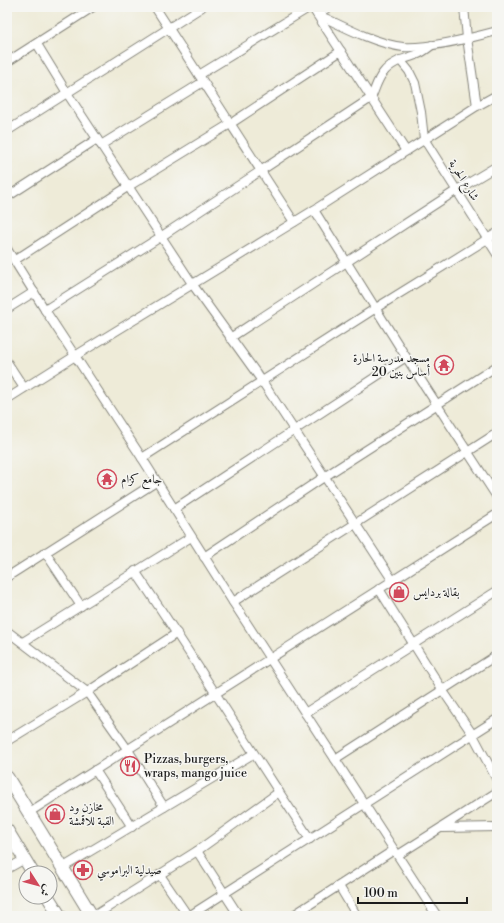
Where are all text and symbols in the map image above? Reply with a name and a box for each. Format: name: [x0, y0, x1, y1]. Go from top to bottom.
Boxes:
street label: شارع الحرية: [443, 157, 482, 205]
place label: مسجد مدرسة الحارة 20 أساس بنين: [353, 351, 430, 380]
temple icon: مسجد مدرسة الحارة 20 أساس بنين: [433, 354, 455, 376]
temple icon: جامع كزام: [96, 468, 118, 490]
place label: جامع كزام: [121, 472, 162, 490]
shop icon: بقالة بردايس: [388, 581, 410, 603]
place label: بقالة بردايس: [413, 585, 459, 601]
place label: Pizzas, burgers, wraps, mango juice: [143, 752, 247, 781]
restaurant icon: Pizzas, burgers, wraps, mango juice: [119, 755, 141, 777]
place label: مخازن ود القبة للاقمشة: [69, 800, 115, 829]
shop icon: مخازن ود القبة للاقمشة: [44, 803, 66, 825]
pharmacy icon: صيدلية البراموسي: [72, 859, 94, 881]
place label: صيدلية البراموسي: [97, 863, 162, 881]
north arrow: [18, 865, 58, 905]
scale bar: [358, 879, 467, 905]
text: ش: [36, 882, 54, 899]
text: 100 m: [364, 886, 398, 901]

